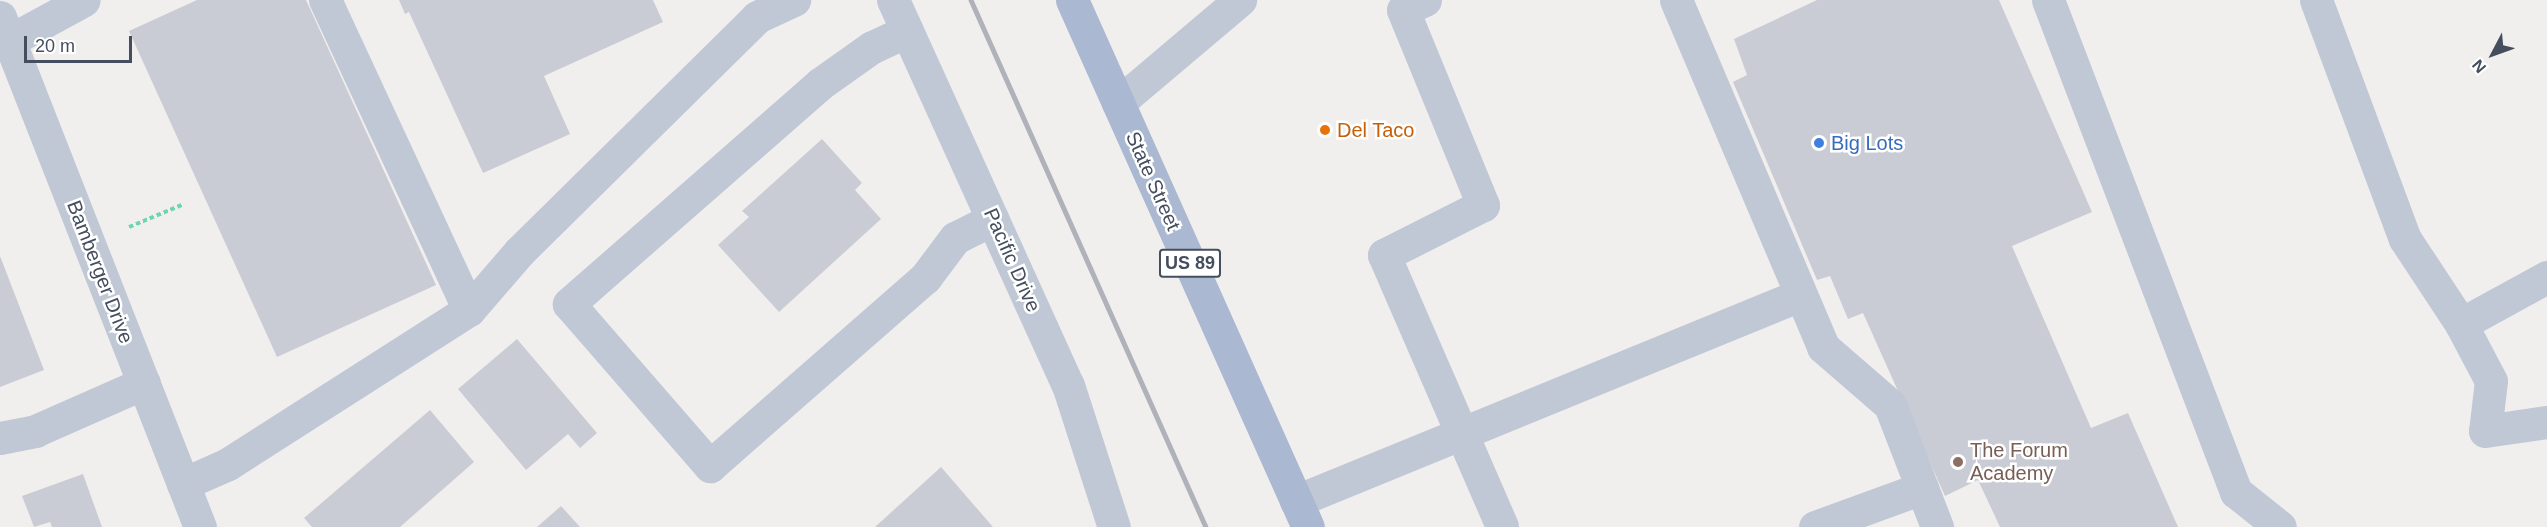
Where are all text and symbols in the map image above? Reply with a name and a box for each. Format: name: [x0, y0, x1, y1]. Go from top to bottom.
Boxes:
scale bar: [27, 24, 135, 62]
north arrow: [2463, 24, 2523, 84]
text: 20 m: [35, 36, 75, 56]
text: N: [2469, 56, 2489, 76]
place label: Del Taco: [1337, 118, 1415, 142]
marker: Del Taco: [1318, 123, 1332, 137]
street label: State Street: [1121, 128, 1185, 234]
place label: Big Lots: [1831, 131, 1903, 155]
marker: Big Lots: [1812, 136, 1826, 150]
street label: Bamberger Drive: [62, 197, 138, 347]
street label: Pacific Drive: [978, 204, 1046, 316]
road number: US 89: [1158, 248, 1222, 278]
place label: The Forum Academy: [1970, 438, 2068, 485]
marker: The Forum Academy: [1951, 455, 1965, 469]

